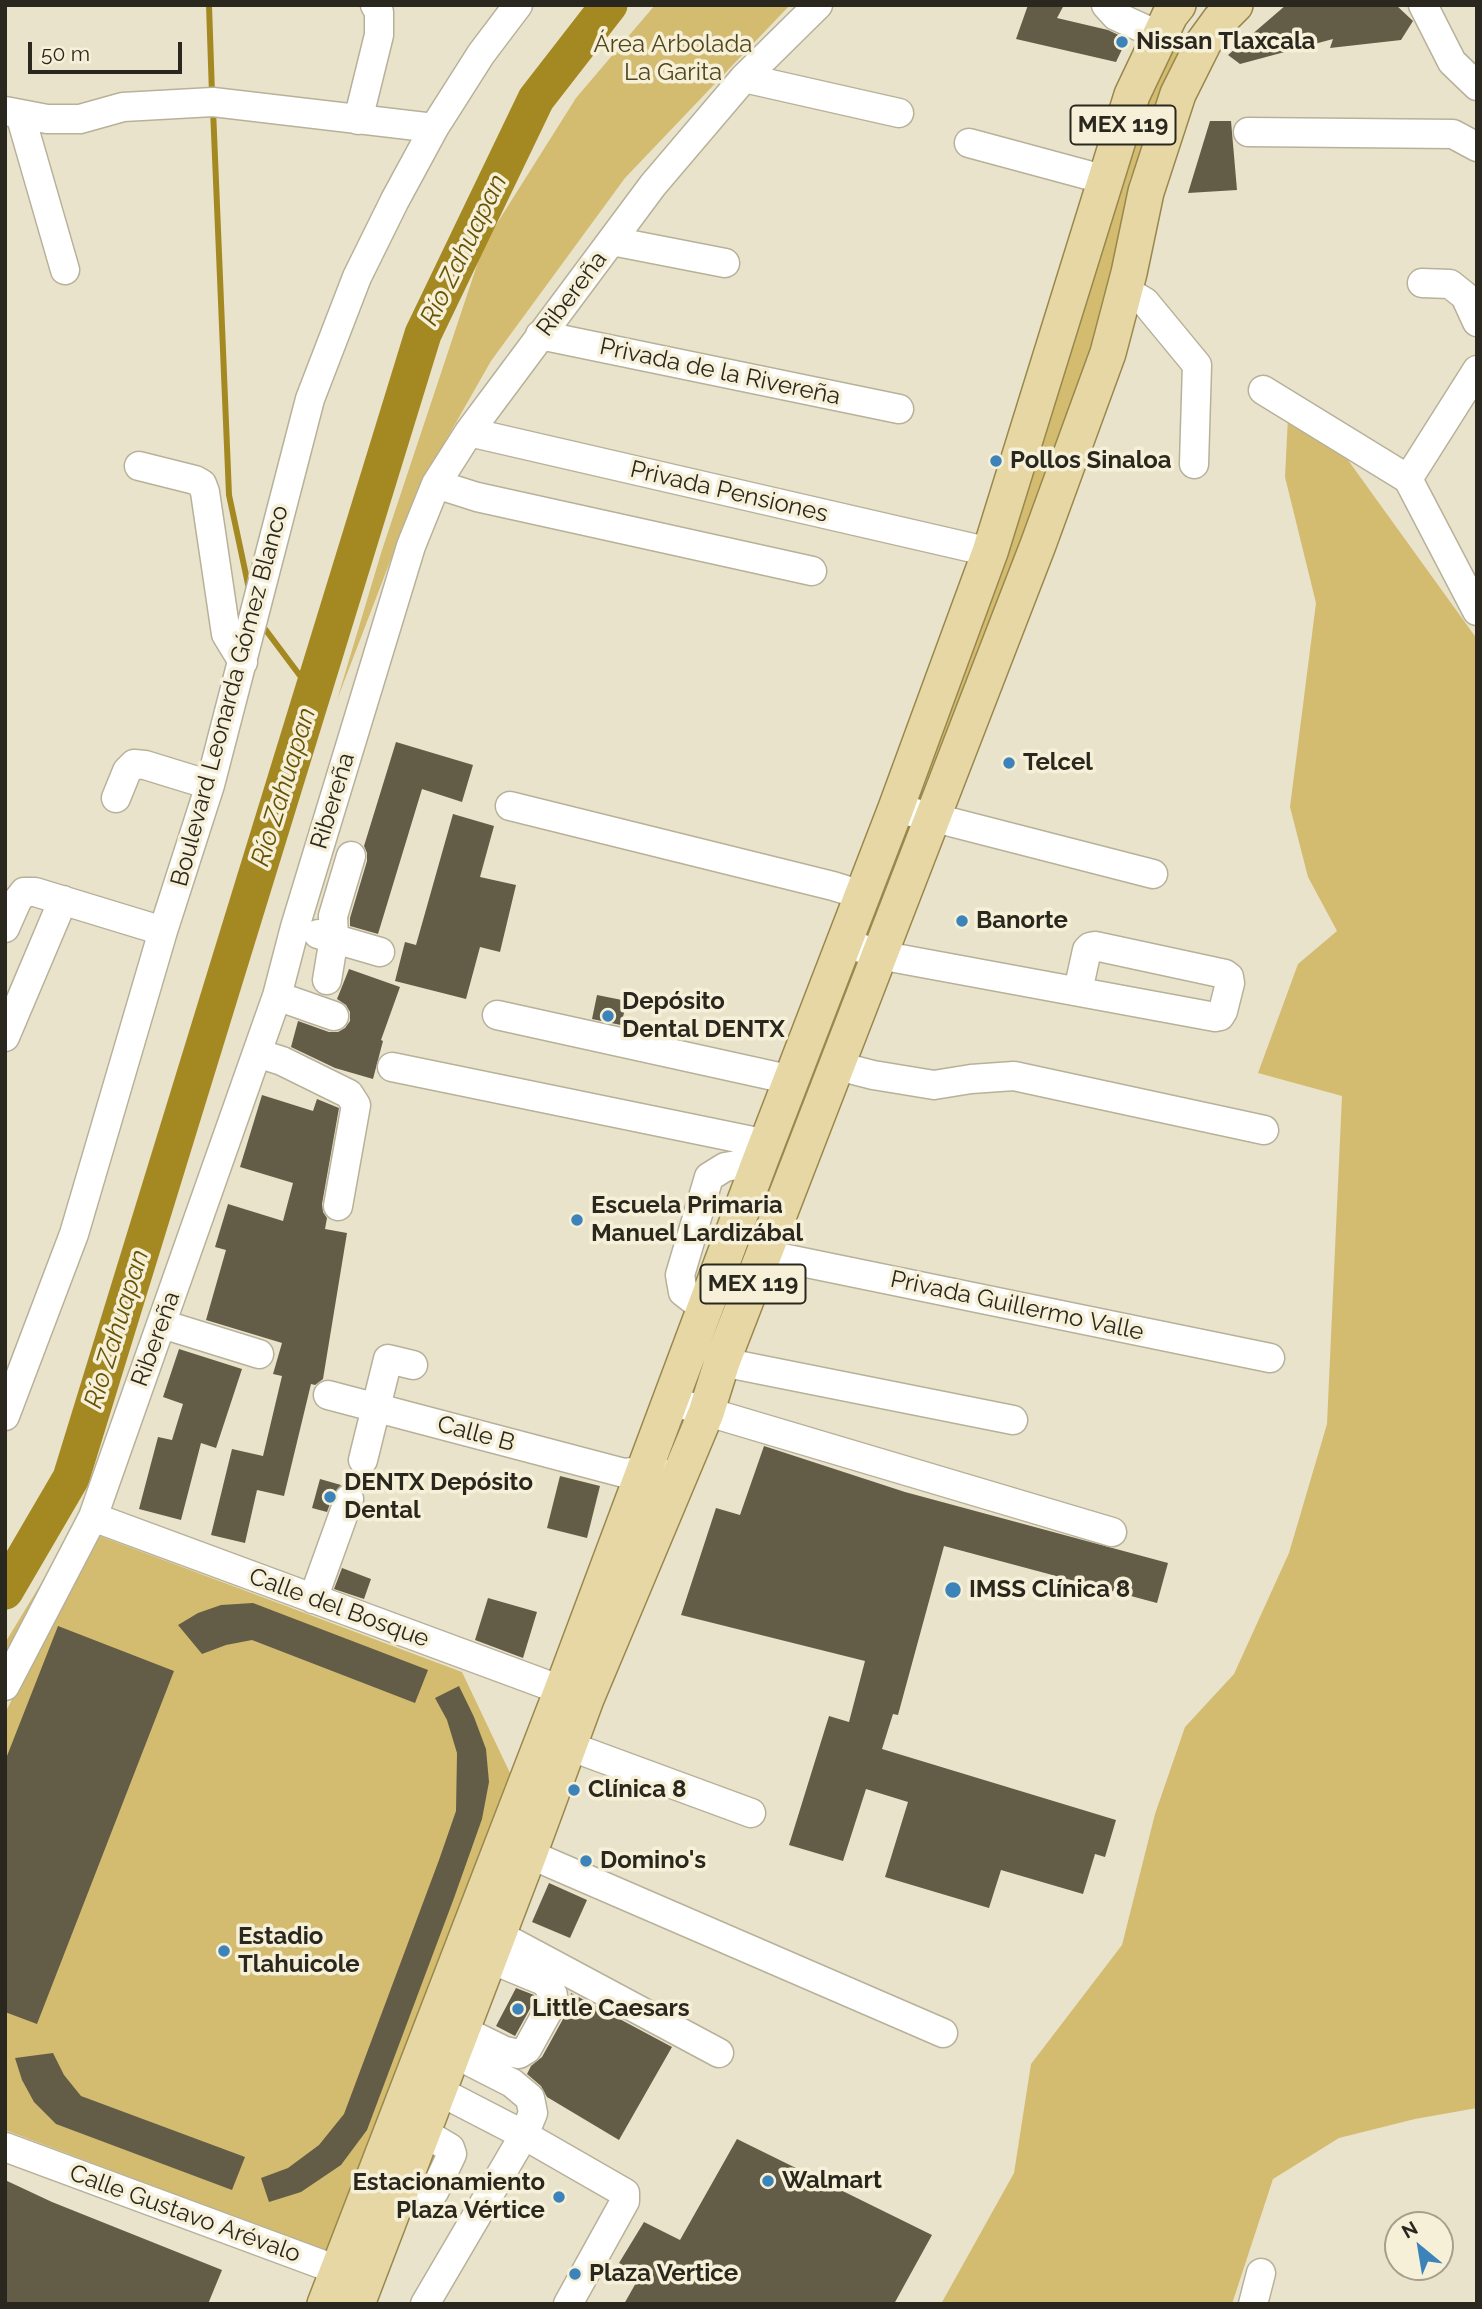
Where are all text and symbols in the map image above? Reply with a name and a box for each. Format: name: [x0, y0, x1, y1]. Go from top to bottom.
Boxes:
scale bar: [32, 28, 186, 72]
place label: Nissan Tlaxcala: [1136, 28, 1315, 56]
park label: Área Arbolada La Garita: [594, 31, 752, 87]
marker: Nissan Tlaxcala: [1114, 34, 1130, 50]
text: 50 m: [41, 41, 90, 66]
road number: MEX 119: [1070, 106, 1176, 144]
water label: Río Zahuapan: [414, 169, 514, 331]
street label: Ribereña: [531, 246, 613, 342]
street label: Privada de la Rivereña: [597, 332, 843, 412]
place label: Pollos Sinaloa: [1010, 447, 1172, 475]
marker: Pollos Sinaloa: [988, 453, 1004, 469]
street label: Privada Pensiones: [627, 455, 831, 529]
street label: Boulevard Leonarda Gómez Blanco: [165, 502, 295, 890]
water label: Río Zahuapan: [245, 704, 323, 870]
place label: Telcel: [1023, 749, 1093, 777]
street label: Ribereña: [305, 750, 361, 852]
marker: Telcel: [1001, 755, 1017, 771]
place label: Banorte: [976, 907, 1068, 935]
marker: Banorte: [954, 913, 970, 929]
place label: Depósito Dental DENTX: [622, 988, 785, 1044]
marker: Depósito Dental DENTX: [600, 1008, 616, 1024]
place label: Escuela Primaria Manuel Lardizábal: [591, 1192, 803, 1248]
marker: Escuela Primaria Manuel Lardizábal: [569, 1212, 585, 1228]
water label: Río Zahuapan: [78, 1246, 156, 1412]
road number: MEX 119: [700, 1264, 806, 1303]
street label: Privada Guillermo Valle: [888, 1265, 1146, 1347]
street label: Ribereña: [126, 1288, 186, 1390]
street label: Calle B: [434, 1410, 518, 1458]
place label: DENTX Depósito Dental: [344, 1469, 533, 1525]
marker: DENTX Depósito Dental: [322, 1489, 338, 1505]
street label: Calle del Bosque: [245, 1562, 433, 1654]
place label: IMSS Clínica 8: [969, 1576, 1130, 1604]
marker: IMSS Clínica 8: [943, 1580, 963, 1600]
place label: Clínica 8: [588, 1776, 686, 1804]
marker: Clínica 8: [566, 1782, 582, 1798]
place label: Domino's: [600, 1847, 706, 1875]
marker: Domino's: [578, 1853, 594, 1869]
place label: Estadio Tlahuicole: [238, 1923, 360, 1979]
marker: Estadio Tlahuicole: [216, 1943, 232, 1959]
place label: Little Caesars: [532, 1995, 690, 2023]
marker: Little Caesars: [510, 2001, 526, 2017]
street label: Calle Gustavo Arévalo: [66, 2159, 304, 2269]
place label: Walmart: [782, 2167, 882, 2195]
place label: Estacionamiento Plaza Vértice: [353, 2169, 545, 2225]
marker: Walmart: [760, 2173, 776, 2189]
marker: Estacionamiento Plaza Vértice: [551, 2189, 567, 2205]
north arrow: [1384, 2211, 1454, 2281]
text: N: [1398, 2216, 1421, 2243]
place label: Plaza Vertice: [589, 2260, 738, 2288]
marker: Plaza Vertice: [567, 2266, 583, 2282]

